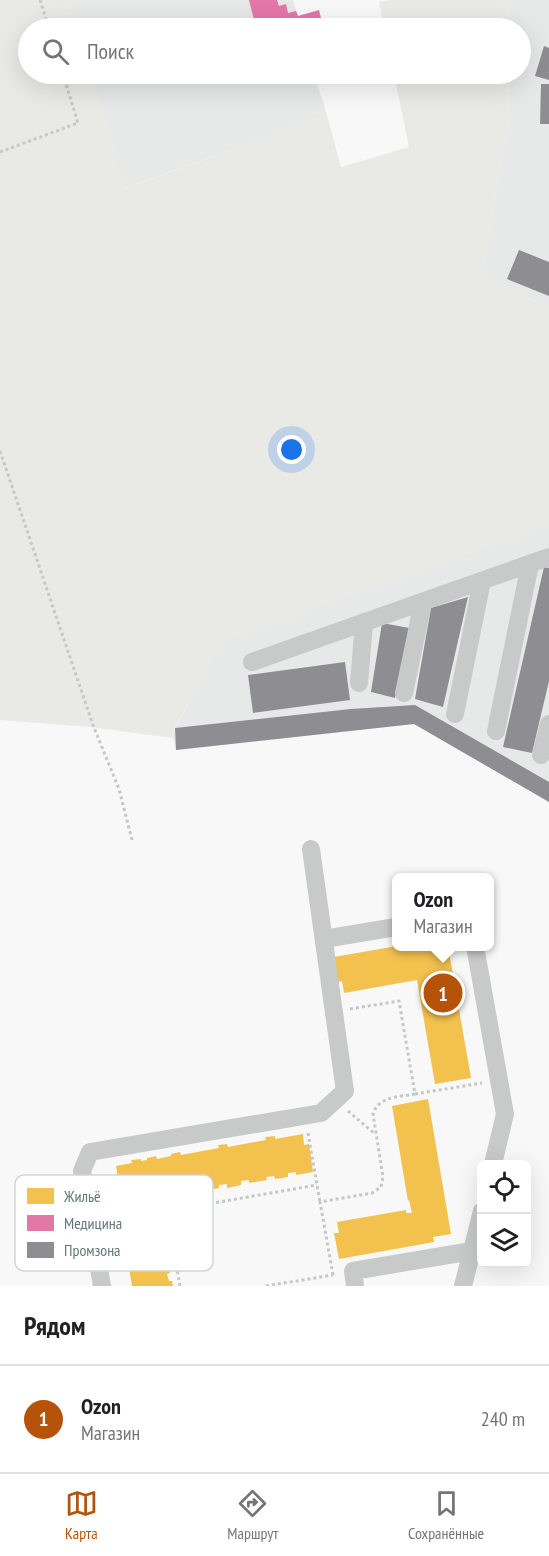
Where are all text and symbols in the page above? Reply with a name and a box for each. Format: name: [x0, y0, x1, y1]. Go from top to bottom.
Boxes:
search box: [18, 18, 531, 84]
icon: search: [39, 35, 72, 68]
text: Поиск: [87, 37, 134, 65]
your location: [277, 435, 306, 464]
popup: [392, 873, 494, 951]
text: Ozon: [413, 885, 453, 913]
text: Магазин: [413, 913, 473, 939]
pin: 1: [424, 970, 462, 1016]
map controls: [477, 1160, 531, 1268]
button: locate: [477, 1160, 531, 1214]
legend: [15, 1175, 213, 1271]
text: Жильё: [63, 1186, 101, 1206]
text: Медицина: [64, 1213, 122, 1233]
button: layers: [477, 1214, 531, 1268]
text: Промзона: [64, 1240, 121, 1260]
text: Рядом: [24, 1309, 85, 1342]
text: Ozon: [81, 1392, 121, 1420]
text: 1: [39, 1406, 48, 1432]
text: 240 m: [481, 1406, 525, 1432]
text: Магазин: [81, 1420, 140, 1446]
tab: Карта: [65, 1487, 98, 1543]
tab: Маршрут: [227, 1487, 278, 1543]
tab: Сохранённые: [408, 1487, 484, 1543]

